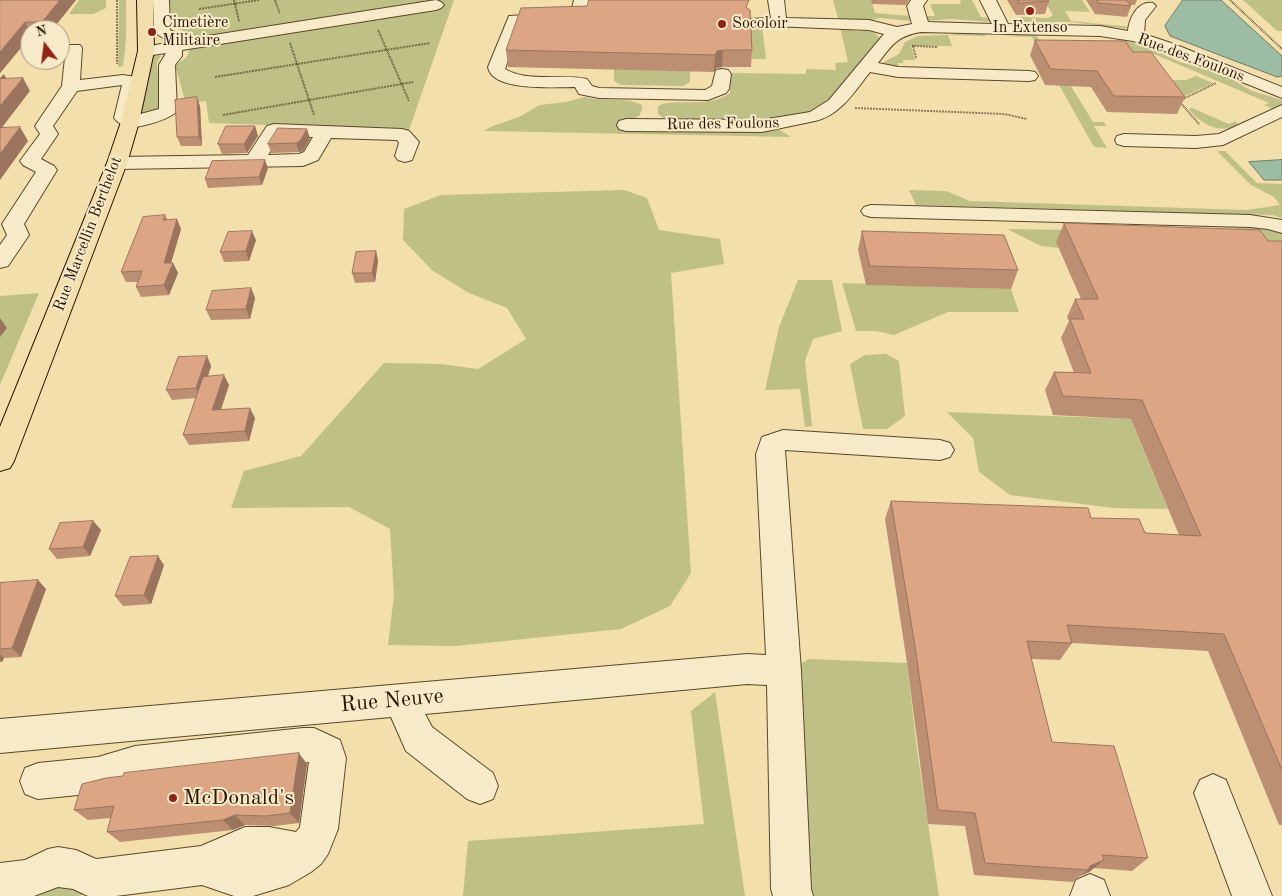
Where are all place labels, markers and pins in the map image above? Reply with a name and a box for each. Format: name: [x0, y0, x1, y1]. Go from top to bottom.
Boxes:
marker: In Extenso: [1024, 5, 1036, 17]
place label: Cimetière Militaire: [162, 13, 228, 51]
place label: Socoloir: [732, 14, 788, 34]
marker: Socoloir: [716, 18, 728, 30]
place label: In Extenso: [992, 18, 1068, 38]
marker: Cimetière Militaire: [146, 26, 158, 38]
place label: McDonald's: [183, 785, 294, 811]
marker: McDonald's: [167, 792, 179, 804]

